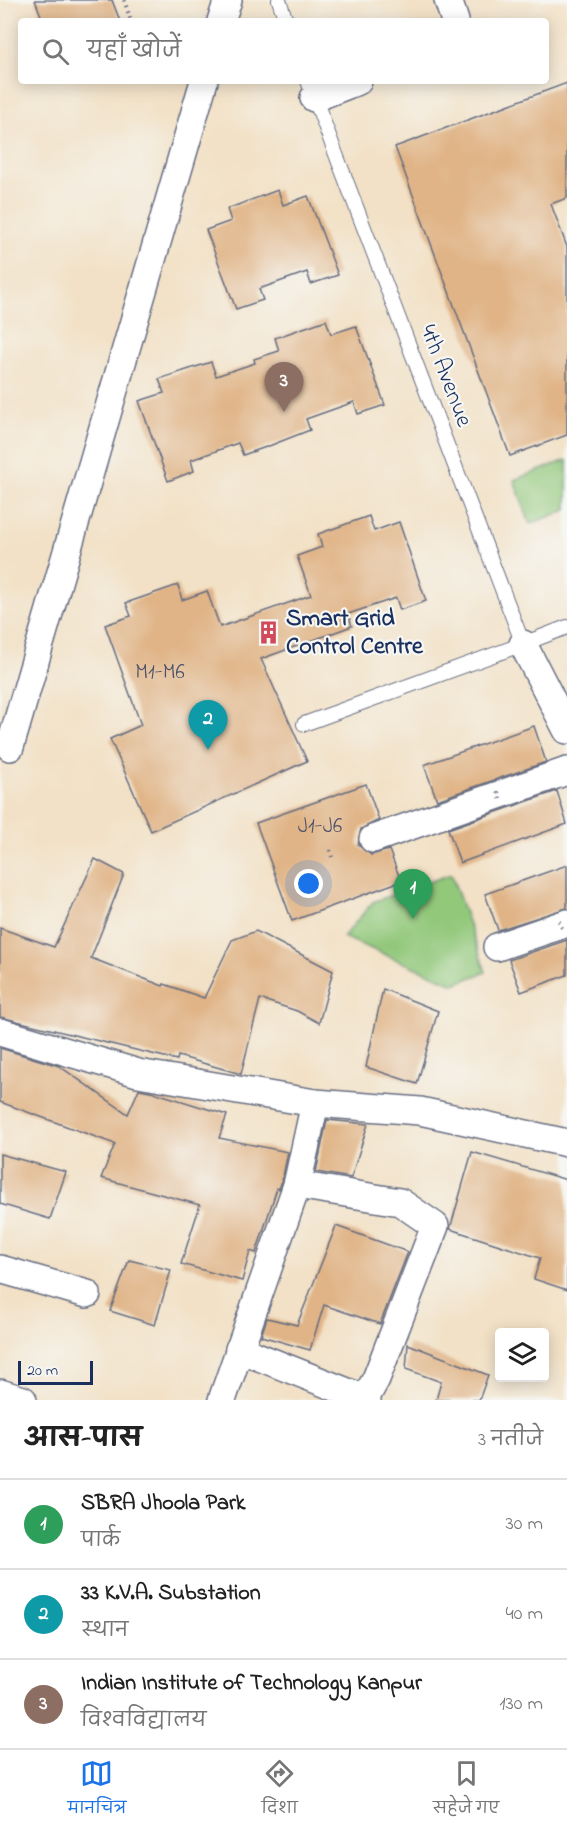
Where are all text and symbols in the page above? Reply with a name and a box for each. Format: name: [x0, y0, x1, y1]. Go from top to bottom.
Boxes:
search box: [18, 18, 549, 84]
icon: search: [39, 35, 72, 68]
text: यहाँ खोजें: [87, 36, 181, 68]
street label: 4th Avenue: [409, 320, 481, 432]
pin: 3: [264, 362, 304, 412]
place label: Smart Grid Control Centre: [286, 602, 424, 665]
building icon: Smart Grid Control Centre: [255, 620, 281, 646]
house number: M1-M6: [135, 658, 185, 688]
pin: 2: [188, 700, 228, 750]
house number: J1-J6: [298, 812, 342, 842]
your location: [294, 869, 323, 898]
pin: 1: [394, 870, 432, 919]
map controls: [495, 1328, 549, 1382]
button: layers: [495, 1328, 549, 1382]
scale bar: [18, 1358, 93, 1386]
text: 20 m: [27, 1359, 58, 1383]
text: आस-पास: [24, 1421, 142, 1459]
text: 3 नतीजे: [478, 1426, 543, 1455]
text: SBRA Jhoola Park: [81, 1488, 245, 1520]
text: 1: [40, 1510, 47, 1539]
text: 30 m: [506, 1510, 543, 1539]
text: पार्क: [81, 1527, 120, 1556]
text: 33 K.V.A. Substation: [81, 1578, 261, 1610]
text: 2: [39, 1600, 48, 1629]
text: 40 m: [506, 1600, 543, 1629]
text: स्थान: [81, 1617, 128, 1646]
text: Indian Institute of Technology Kanpur: [81, 1668, 422, 1700]
text: 3: [39, 1690, 48, 1719]
text: 130 m: [499, 1690, 543, 1719]
text: विश्वविद्यालय: [81, 1707, 207, 1736]
tab: मानचित्र: [68, 1757, 126, 1825]
tab: दिशा: [262, 1757, 298, 1825]
tab: सहेजे गए: [433, 1757, 499, 1825]

